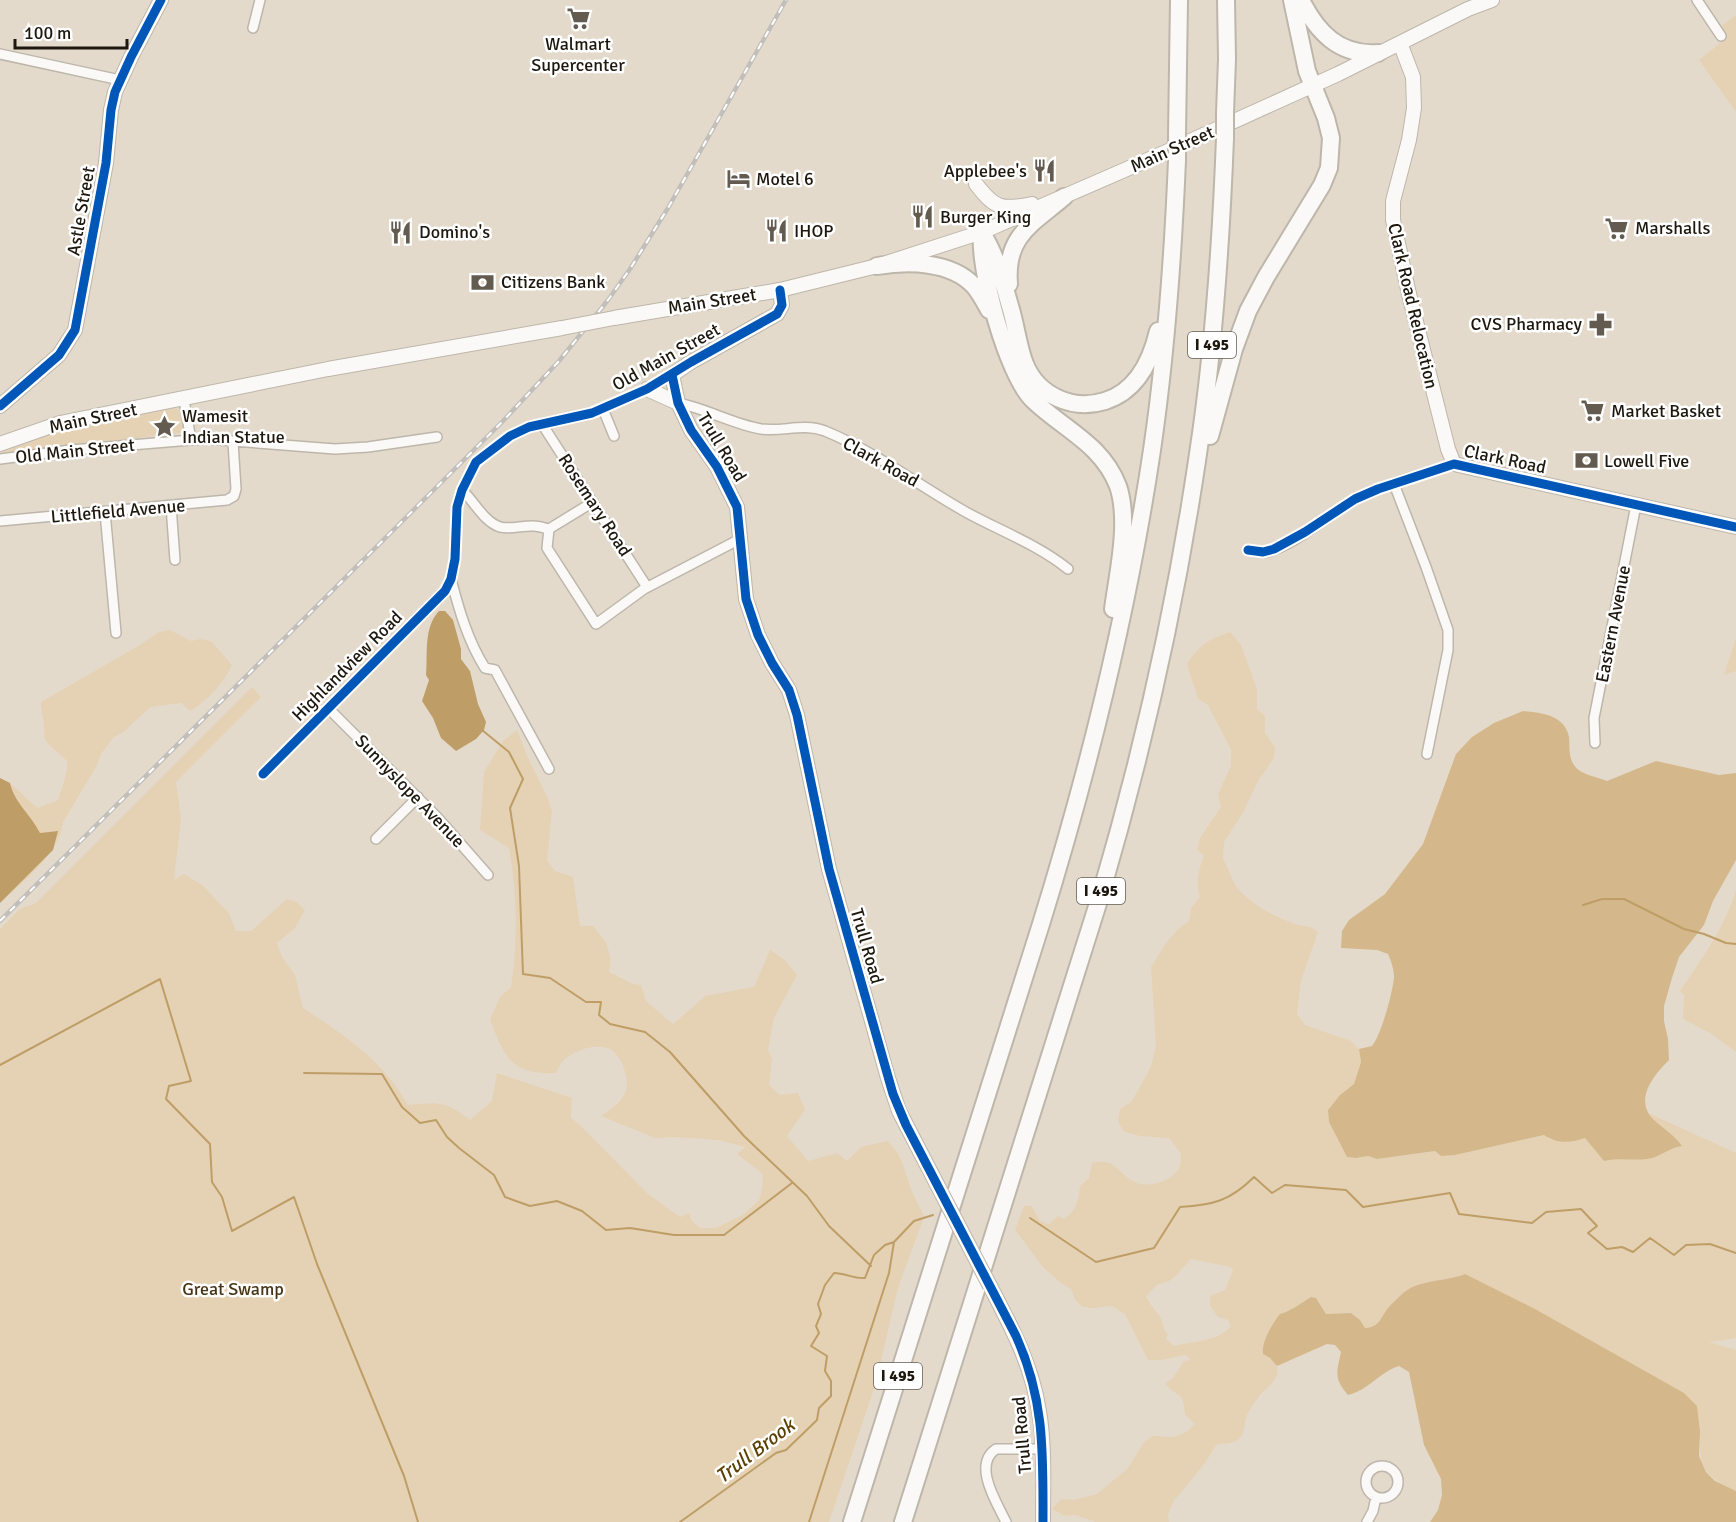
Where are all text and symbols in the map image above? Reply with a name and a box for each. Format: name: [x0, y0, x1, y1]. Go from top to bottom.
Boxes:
supermarket icon: Walmart Supercenter: [565, 5, 591, 31]
scale bar: [15, 12, 128, 50]
text: 100 m: [24, 22, 71, 44]
place label: Walmart Supercenter: [531, 33, 625, 76]
street label: Main Street: [1127, 121, 1217, 177]
restaurant icon: Applebee's: [1032, 158, 1058, 184]
place label: Applebee's: [944, 160, 1027, 182]
street label: Astle Street: [62, 165, 100, 257]
hotel icon: Motel 6: [725, 166, 751, 192]
place label: Motel 6: [756, 168, 814, 190]
restaurant icon: Burger King: [909, 204, 935, 230]
place label: Burger King: [940, 206, 1031, 228]
supermarket icon: Marshalls: [1604, 215, 1630, 241]
place label: Marshalls: [1635, 217, 1710, 239]
restaurant icon: IHOP: [763, 218, 789, 244]
restaurant icon: Domino's: [388, 219, 414, 245]
place label: IHOP: [794, 220, 833, 242]
place label: Domino's: [419, 221, 490, 243]
street label: Clark Road Relocation: [1383, 221, 1443, 391]
bank icon: Citizens Bank: [470, 269, 496, 295]
place label: Citizens Bank: [501, 271, 605, 293]
street label: Main Street: [666, 283, 758, 319]
pharmacy icon: CVS Pharmacy: [1587, 311, 1613, 337]
place label: CVS Pharmacy: [1471, 313, 1583, 335]
street label: Old Main Street: [608, 318, 724, 396]
road number: I 495: [1188, 332, 1236, 358]
street label: Main Street: [47, 398, 139, 438]
supermarket icon: Market Basket: [1580, 398, 1606, 424]
place label: Market Basket: [1611, 400, 1721, 422]
place label: Wamesit Indian Statue: [182, 405, 285, 448]
street label: Trull Road: [693, 408, 751, 486]
place icon: Wamesit Indian Statue: [151, 413, 177, 439]
street label: Clark Road: [839, 432, 923, 492]
street label: Old Main Street: [14, 434, 136, 468]
street label: Clark Road: [1462, 440, 1548, 478]
bank icon: Lowell Five: [1573, 448, 1599, 474]
street label: Rosemary Road: [554, 449, 636, 561]
place label: Lowell Five: [1604, 450, 1689, 472]
street label: Littlefield Avenue: [50, 494, 186, 528]
street label: Eastern Avenue: [1591, 564, 1635, 684]
street label: Highlandview Road: [287, 606, 407, 726]
street label: Sunnyslope Avenue: [350, 730, 470, 852]
road number: I 495: [1077, 878, 1125, 904]
street label: Trull Road: [846, 906, 888, 986]
park label: Great Swamp: [182, 1278, 284, 1300]
road number: I 495: [874, 1363, 922, 1389]
street label: Trull Road: [1008, 1396, 1036, 1474]
water label: Trull Brook: [710, 1412, 801, 1489]

